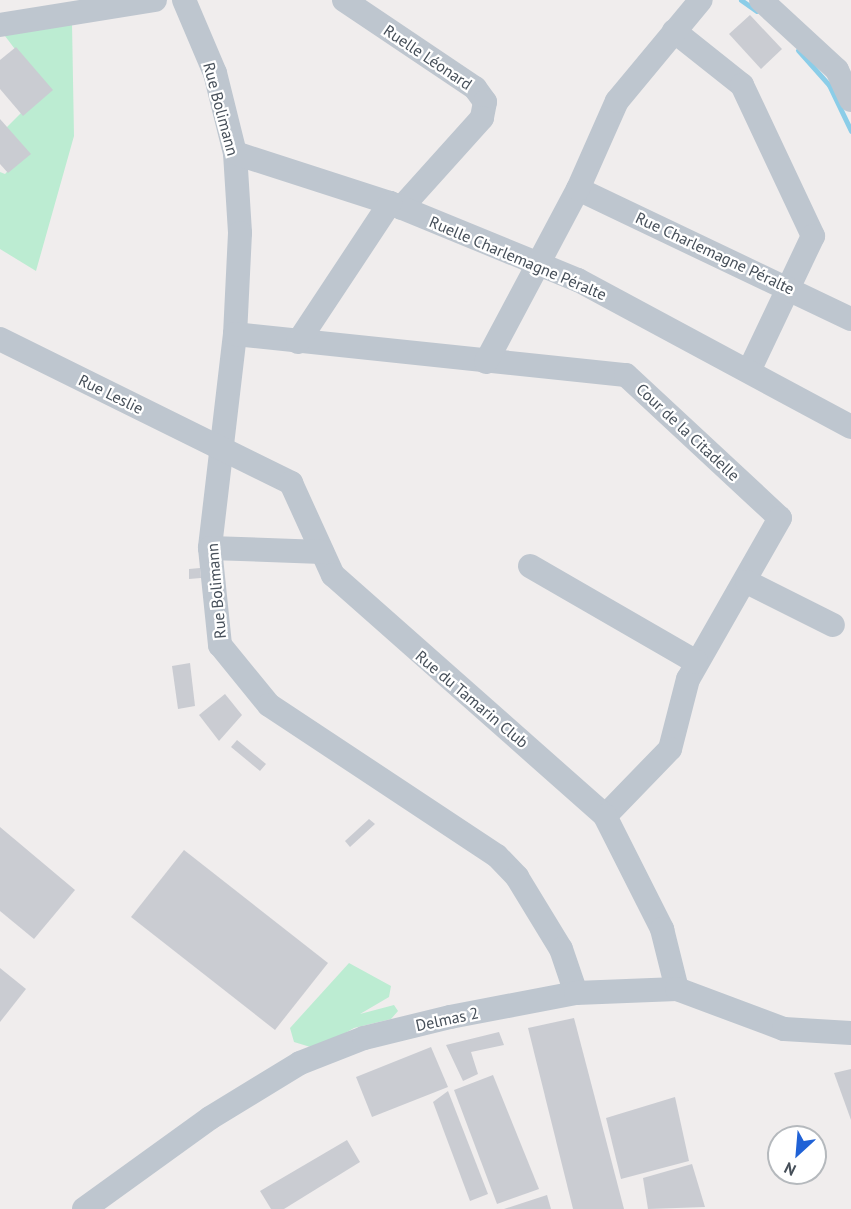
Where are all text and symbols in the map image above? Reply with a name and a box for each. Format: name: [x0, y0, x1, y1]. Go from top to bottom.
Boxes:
street label: Ruelle Léonard: [380, 20, 476, 94]
street label: Rue Bolimann: [199, 60, 243, 158]
street label: Rue Charlemagne Péralte: [633, 208, 797, 298]
street label: Ruelle Charlemagne Péralte: [427, 212, 609, 304]
street label: Rue Leslie: [75, 370, 147, 418]
street label: Cour de la Citadelle: [632, 379, 744, 485]
street label: Rue Bolimann: [202, 542, 230, 640]
street label: Rue du Tamarin Club: [412, 646, 532, 752]
street label: Delmas 2: [414, 1003, 480, 1035]
north arrow: [767, 1125, 827, 1185]
text: N: [781, 1158, 799, 1181]

